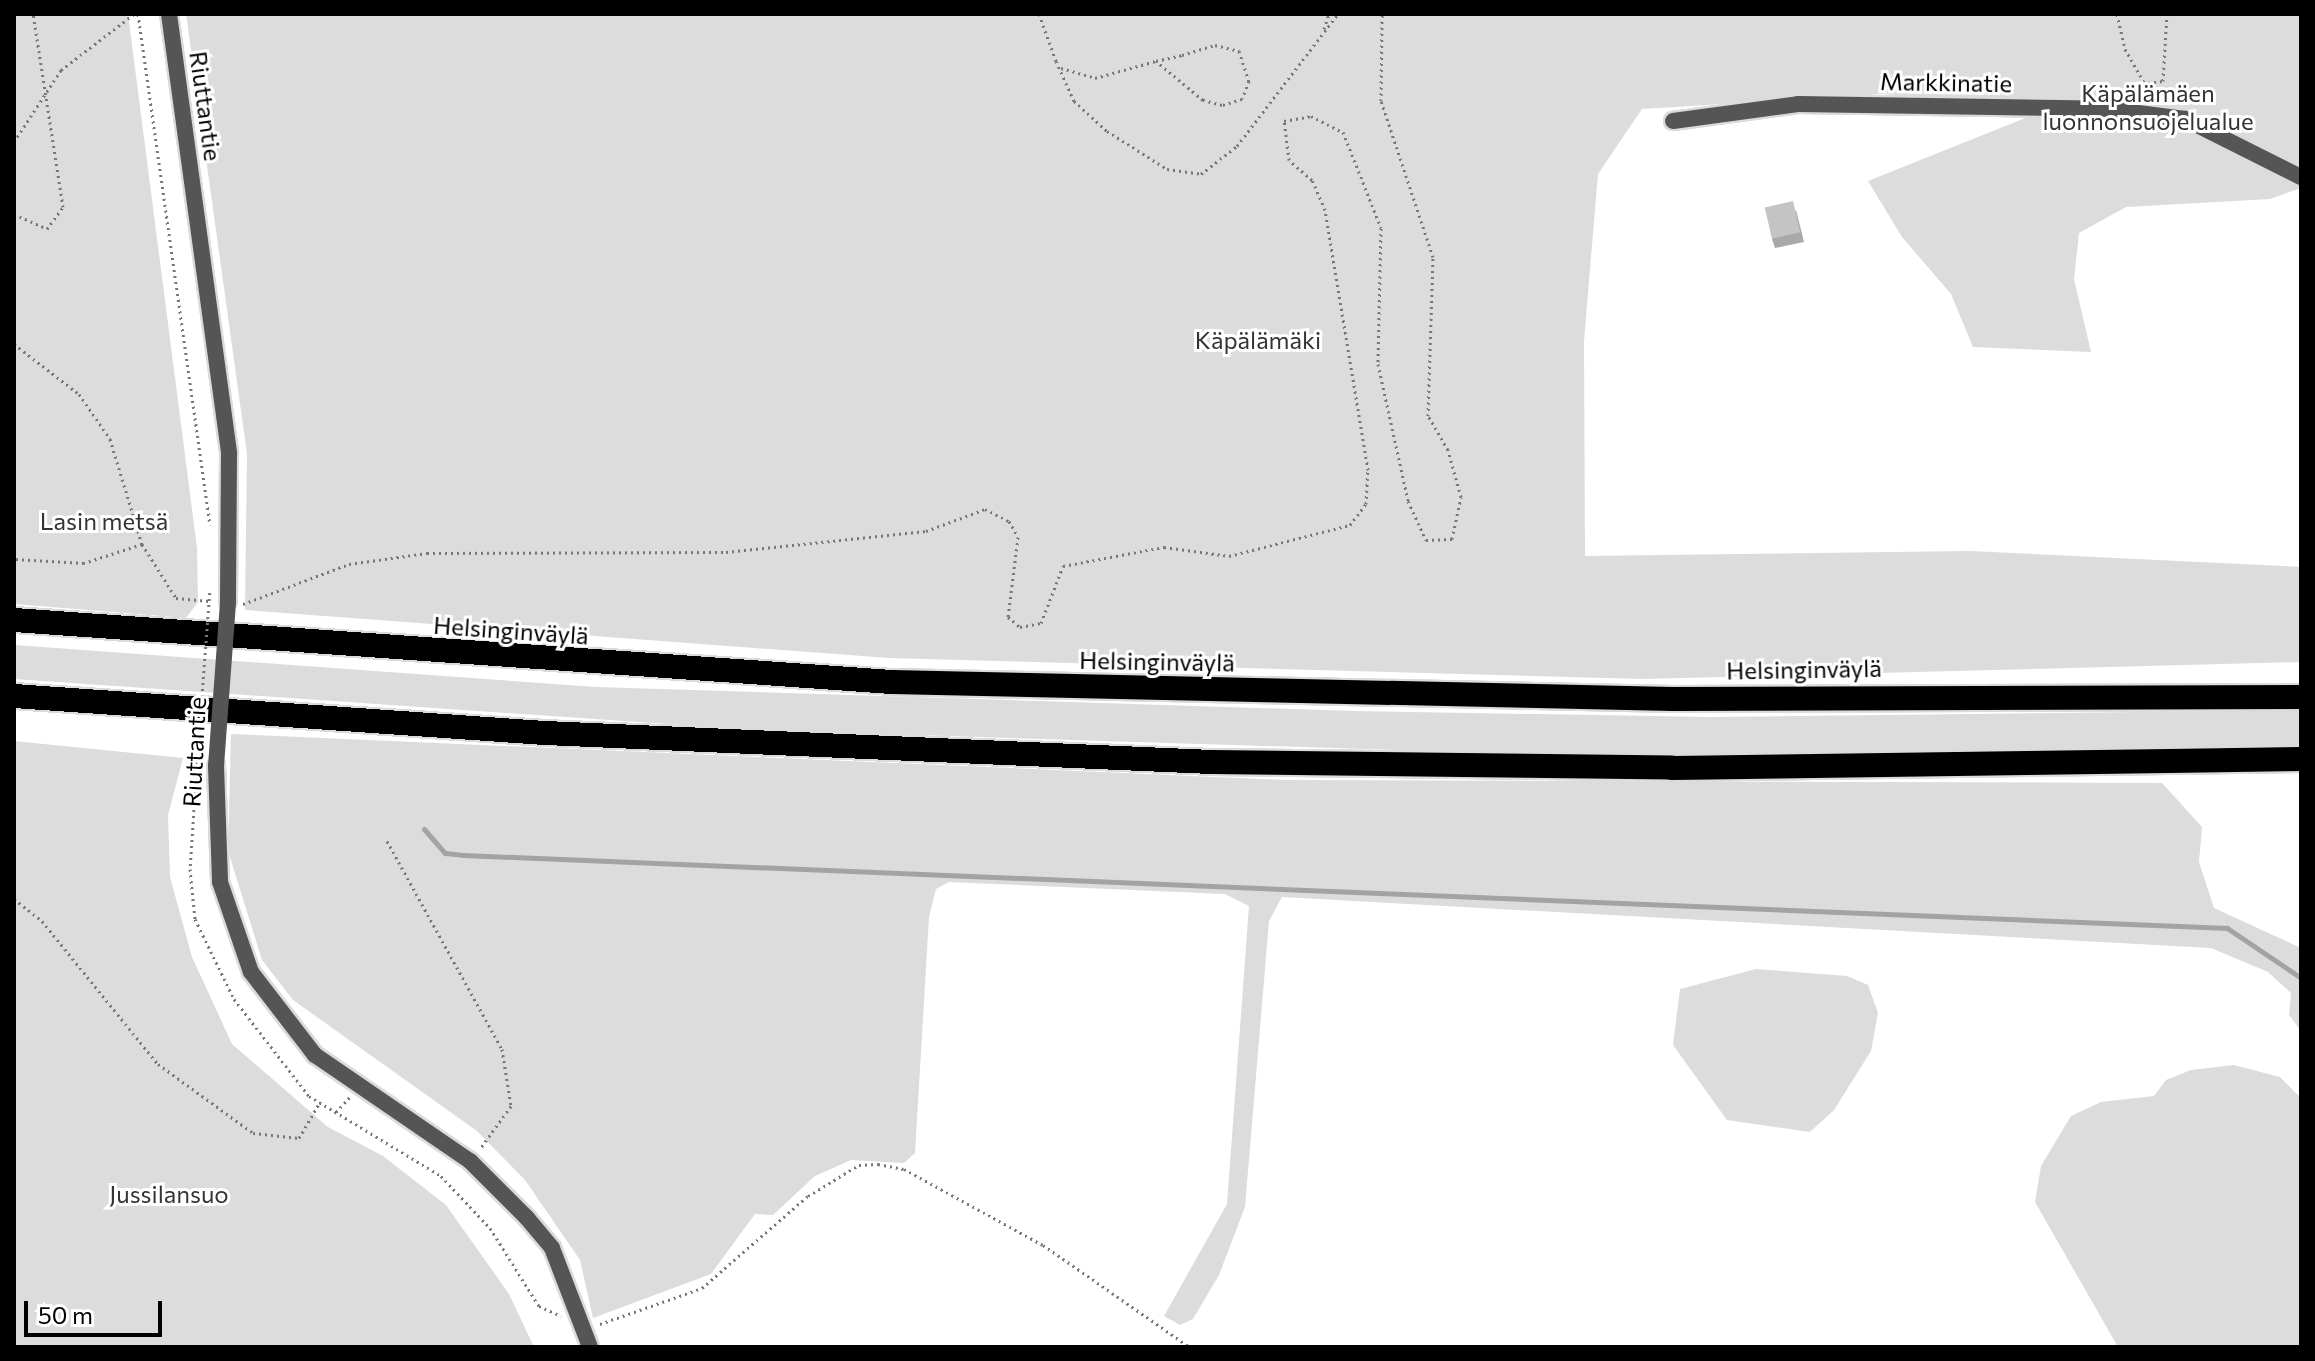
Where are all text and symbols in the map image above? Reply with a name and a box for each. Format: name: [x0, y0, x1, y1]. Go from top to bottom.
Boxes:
street label: Riuttantie: [184, 49, 228, 163]
street label: Markkinatie: [1880, 66, 2012, 98]
park label: Käpälämäen luonnonsuojelualue: [2042, 79, 2254, 135]
park label: Käpälämäki: [1195, 326, 1321, 354]
park label: Lasin metsä: [40, 507, 168, 535]
street label: Helsinginväylä: [432, 610, 590, 650]
street label: Helsinginväylä: [1079, 645, 1235, 677]
street label: Helsinginväylä: [1726, 653, 1882, 685]
street label: Riuttantie: [177, 696, 211, 808]
park label: Jussilansuo: [109, 1180, 229, 1208]
scale bar: [28, 1285, 166, 1335]
text: 50 m: [38, 1300, 93, 1329]

